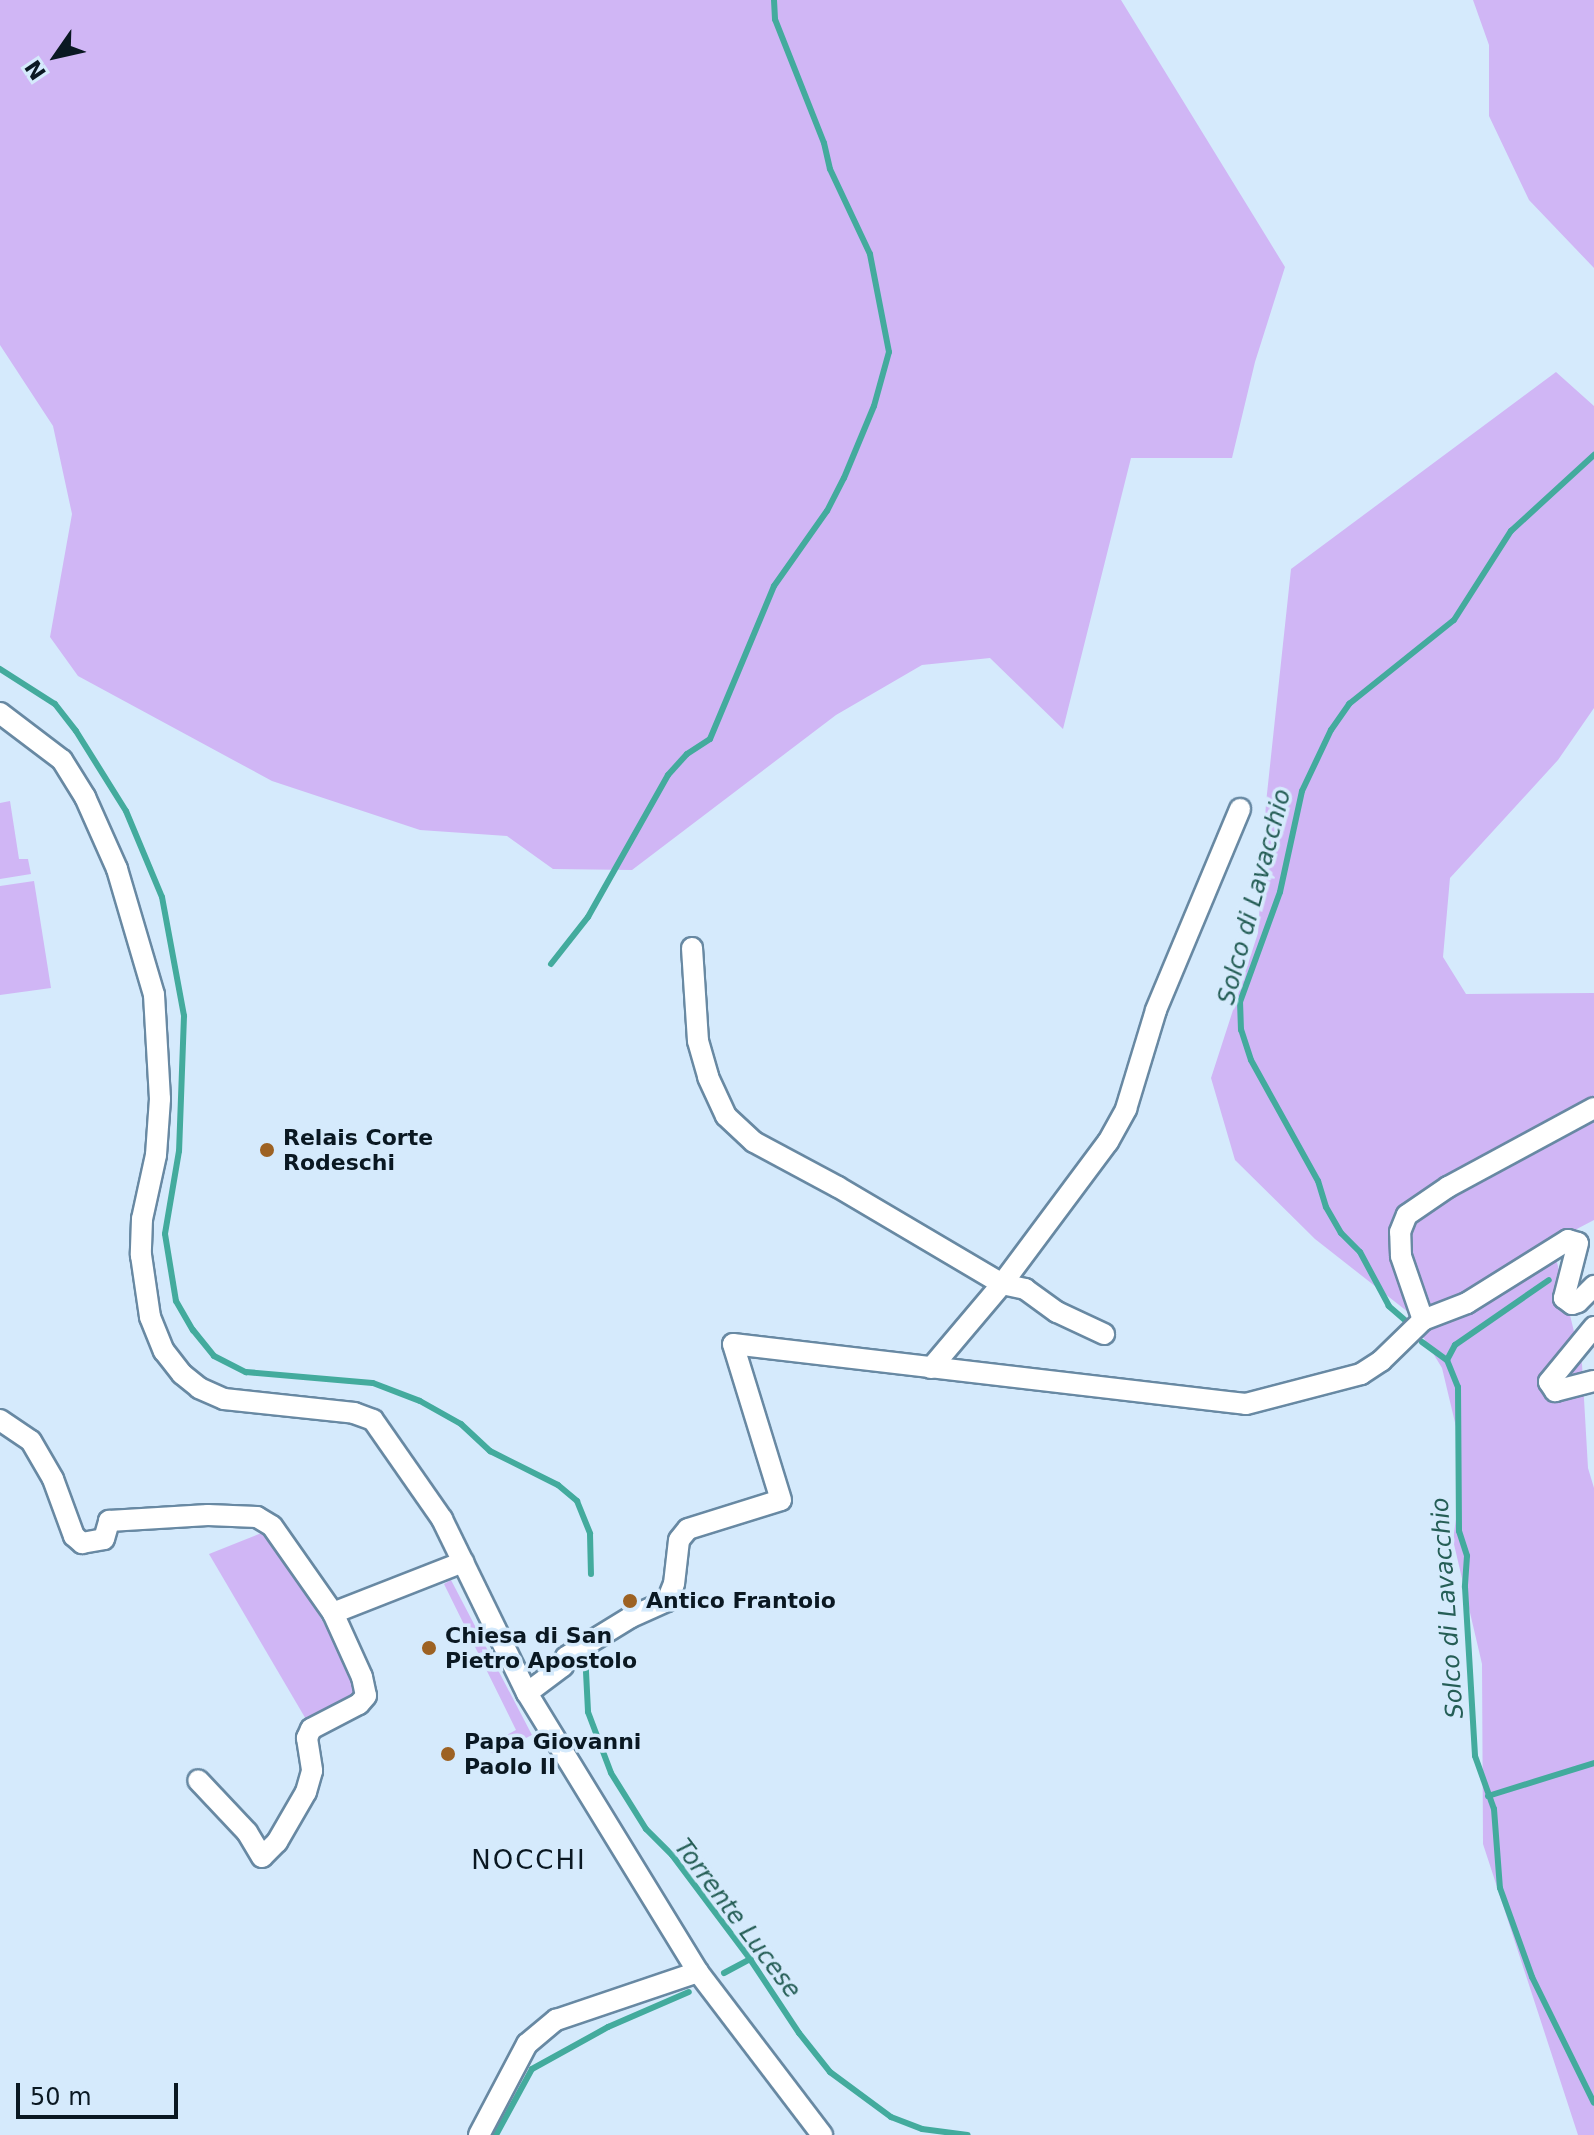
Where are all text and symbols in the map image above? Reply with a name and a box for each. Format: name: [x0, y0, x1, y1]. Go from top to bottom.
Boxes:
north arrow: [16, 16, 96, 96]
text: N: [20, 55, 51, 84]
water label: Solco di Lavacchio: [1212, 786, 1298, 1008]
place label: Relais Corte Rodeschi: [283, 1124, 433, 1176]
marker: Relais Corte Rodeschi: [258, 1141, 276, 1159]
water label: Solco di Lavacchio: [1426, 1496, 1470, 1720]
place label: Antico Frantoio: [646, 1588, 836, 1614]
marker: Antico Frantoio: [621, 1592, 639, 1610]
place label: Chiesa di San Pietro Apostolo: [445, 1622, 637, 1674]
marker: Chiesa di San Pietro Apostolo: [420, 1639, 438, 1657]
place label: Papa Giovanni Paolo II: [464, 1728, 641, 1780]
marker: Papa Giovanni Paolo II: [439, 1745, 457, 1763]
water label: Torrente Lucese: [668, 1834, 806, 2004]
district label: NOCCHI: [471, 1845, 587, 1877]
scale bar: [20, 2067, 182, 2117]
text: 50 m: [30, 2083, 92, 2111]

